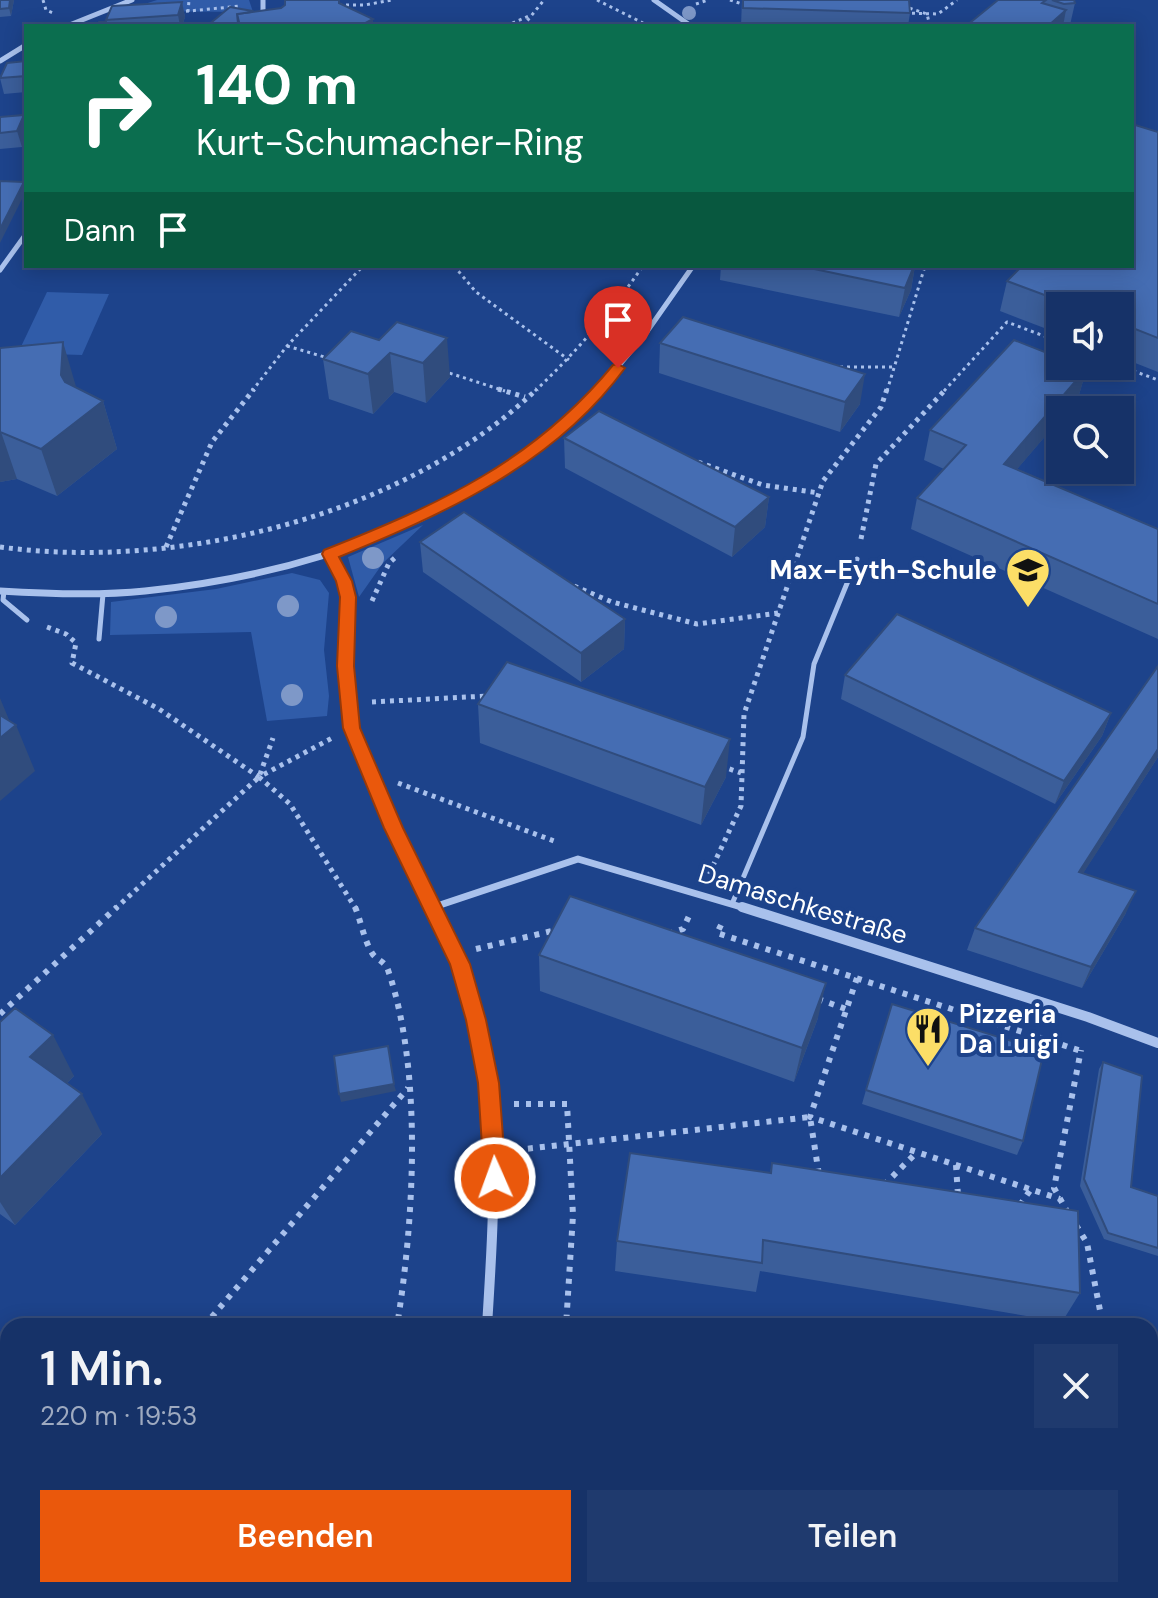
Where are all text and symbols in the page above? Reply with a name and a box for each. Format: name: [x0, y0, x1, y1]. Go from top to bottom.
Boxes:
text: 140 m: [196, 48, 358, 121]
icon: right: [64, 56, 168, 160]
text: Kurt-Schumacher-Ring: [196, 119, 584, 166]
icon: arrive: [151, 208, 195, 252]
text: Dann: [64, 211, 135, 250]
pin: [584, 286, 652, 368]
map controls: [1046, 292, 1134, 484]
button: sound: [1046, 292, 1134, 380]
icon: arrive: [596, 298, 640, 342]
button: search: [1046, 396, 1134, 484]
school or university icon: Max-Eyth-Schule: [1004, 546, 1052, 609]
place label: Max-Eyth-Schule: [770, 553, 997, 587]
street label: Damaschkestraße: [694, 856, 912, 952]
place label: Pizzeria Da Luigi: [959, 997, 1059, 1061]
restaurant icon: Pizzeria Da Luigi: [904, 1005, 952, 1068]
position arrow: [453, 1136, 537, 1220]
text: 1 Min.: [40, 1337, 163, 1400]
button: close: [1034, 1344, 1118, 1428]
text: 220 m · 19:53: [40, 1399, 197, 1433]
button: Beenden: [40, 1490, 571, 1582]
button: Teilen: [587, 1490, 1118, 1582]

